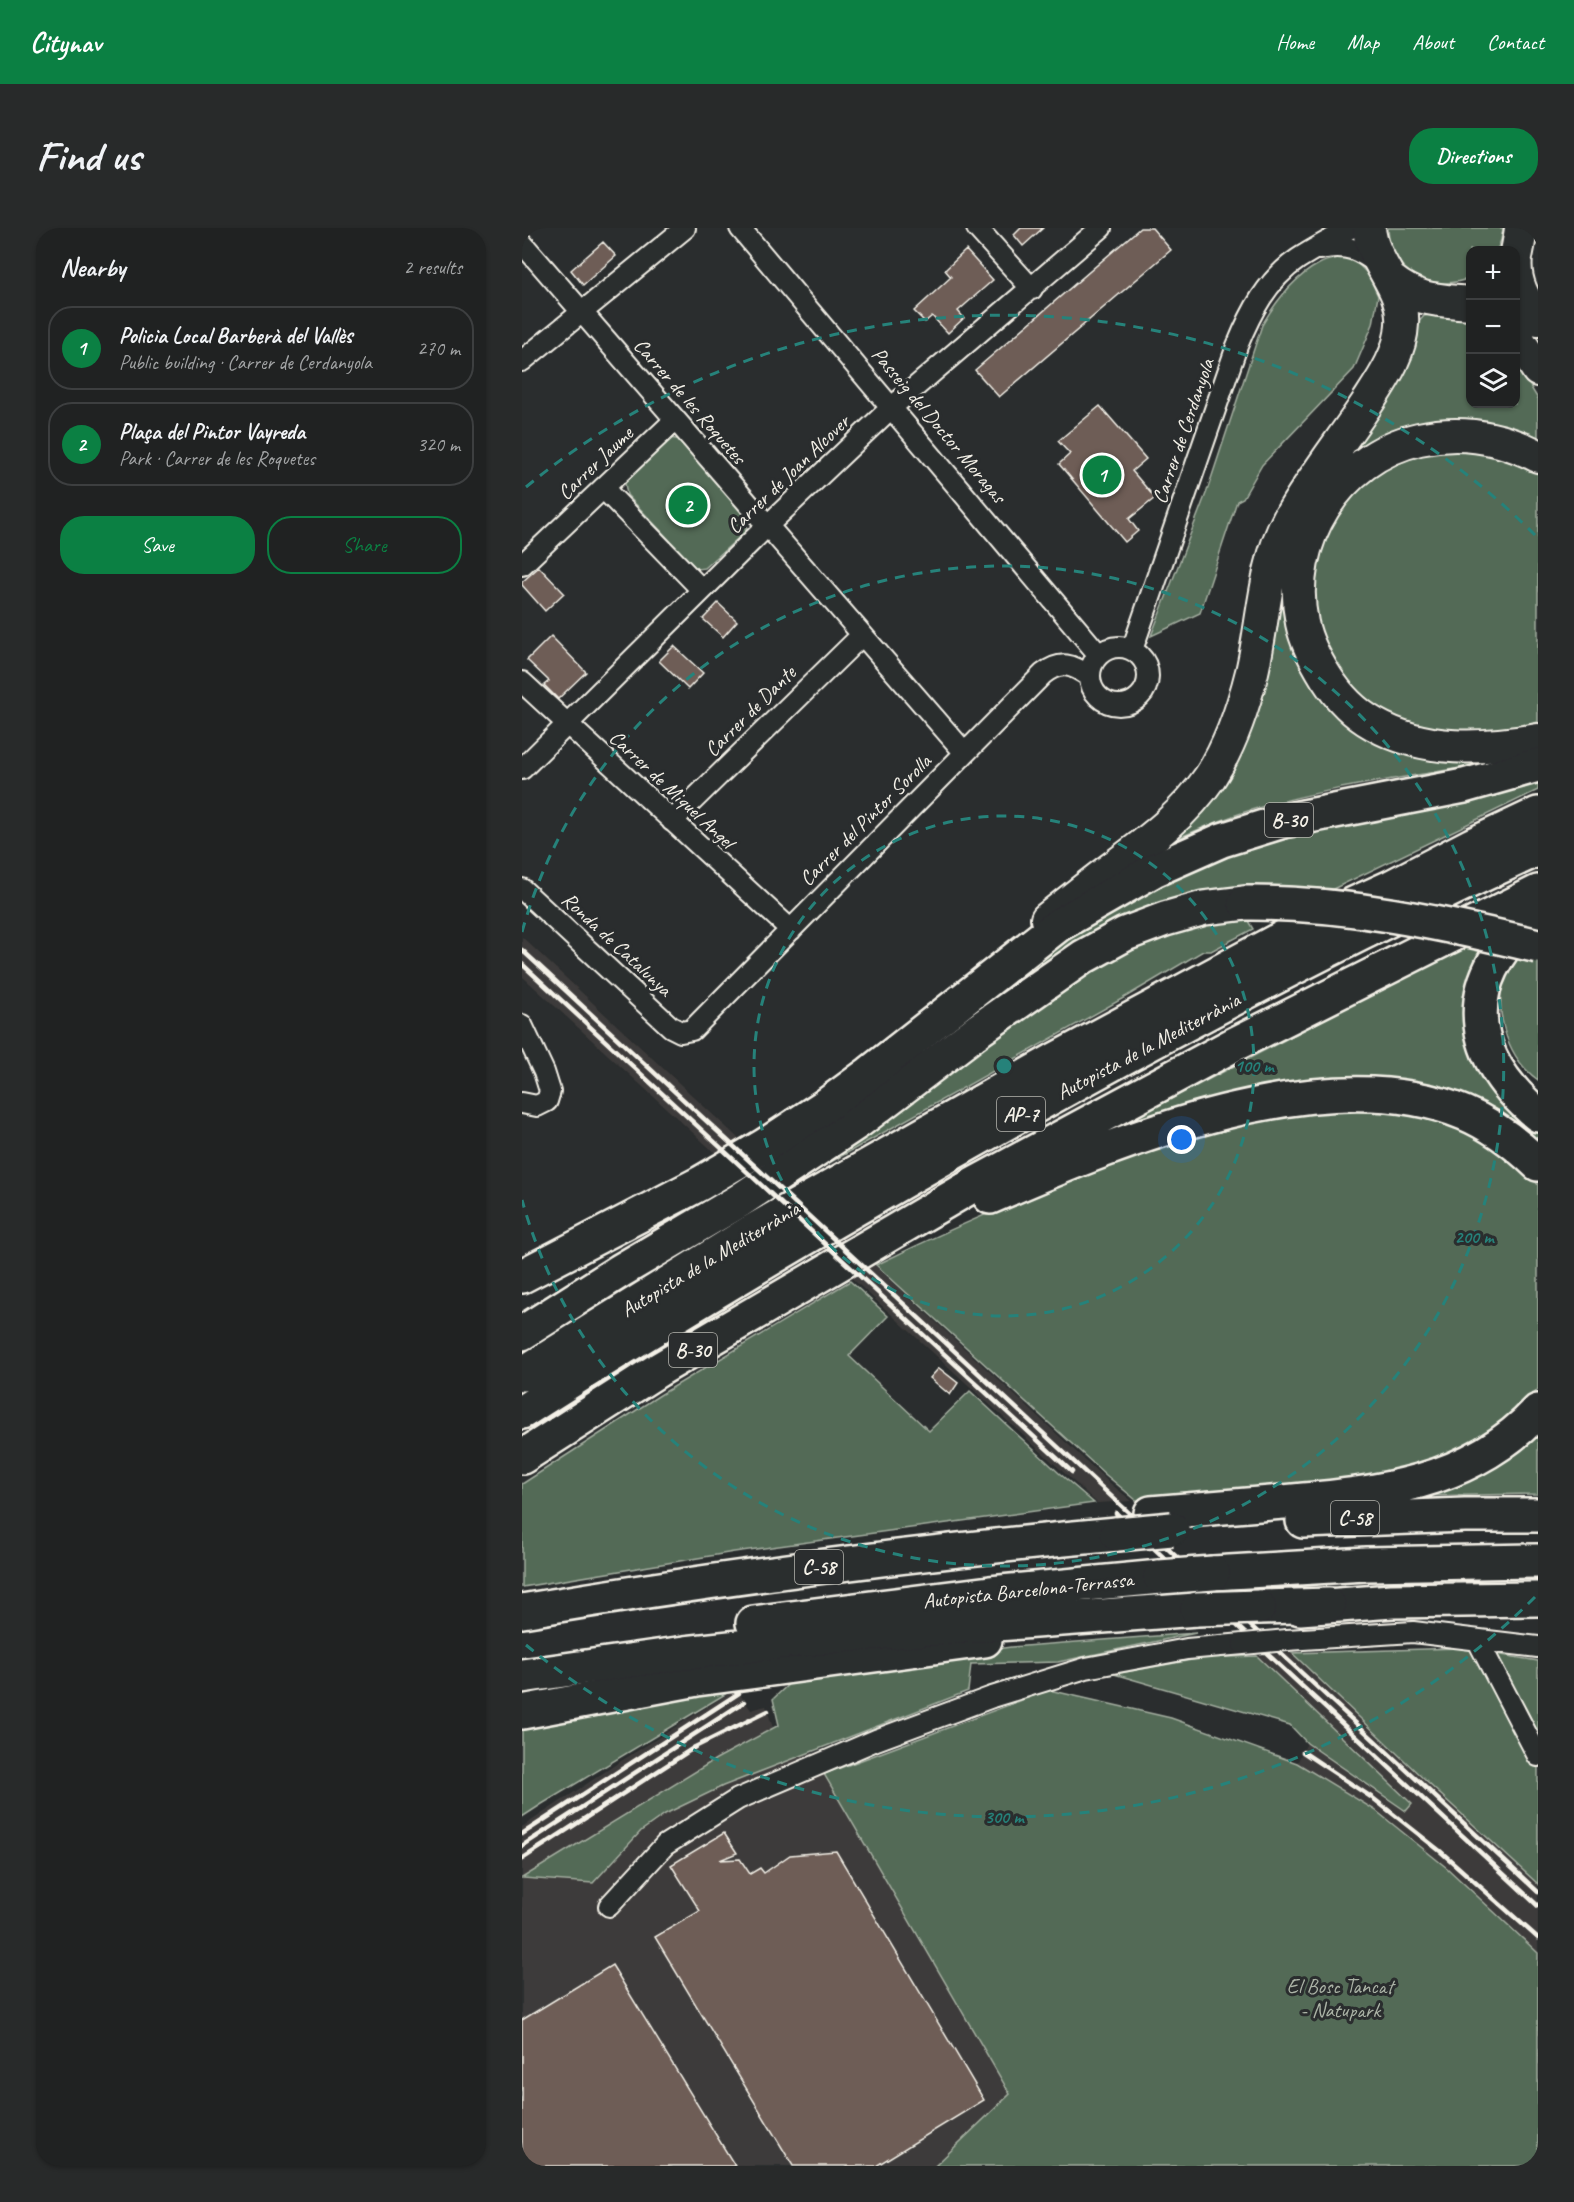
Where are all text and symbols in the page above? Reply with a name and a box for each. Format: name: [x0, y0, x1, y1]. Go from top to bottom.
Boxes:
text: Citynav: [30, 25, 101, 60]
text: Home: [1276, 29, 1314, 55]
text: Map: [1347, 29, 1379, 55]
text: About: [1412, 29, 1454, 55]
text: Contact: [1487, 29, 1544, 55]
button: Directions: [1409, 128, 1538, 184]
text: Find us: [36, 130, 141, 183]
map controls: [1466, 246, 1520, 408]
button: +: [1466, 246, 1520, 300]
text: Nearby: [60, 251, 125, 284]
text: 2 results: [403, 255, 462, 280]
button: −: [1466, 300, 1520, 354]
text: Policia Local Barberà del Vallès: [119, 322, 352, 350]
street label: Carrer de les Roquetes: [628, 333, 753, 471]
text: 1: [77, 336, 86, 361]
text: 270 m: [417, 336, 460, 361]
street label: Passeig del Doctor Moragas: [866, 342, 1013, 510]
text: Public building · Carrer de Cerdanyola: [119, 350, 372, 375]
street label: Carrer de Cerdanyola: [1146, 353, 1221, 507]
button: layers: [1466, 354, 1520, 408]
street label: Carrer de Joan Alcover: [721, 408, 856, 539]
text: Plaça del Pintor Vayreda: [119, 418, 305, 446]
street label: Carrer Jaume: [552, 420, 639, 505]
text: 2: [77, 432, 86, 457]
text: 320 m: [417, 432, 460, 457]
text: Park · Carrer de les Roquetes: [119, 446, 315, 471]
pin: 1: [1082, 452, 1122, 498]
pin: 2: [668, 482, 708, 528]
button: Save: [60, 516, 255, 574]
button: Share: [267, 516, 462, 574]
street label: Carrer de Dante: [699, 659, 802, 762]
street label: Carrer de Miquel Angel: [604, 724, 743, 856]
street label: Carrer del Pintor Sorolla: [794, 748, 937, 891]
road number: B-30: [1265, 803, 1313, 837]
street label: Ronda de Catalunya: [556, 886, 679, 1003]
street label: Autopista de la Mediterrània: [1052, 986, 1246, 1105]
text: 100 m: [1235, 1055, 1275, 1077]
centre of rings: [994, 1056, 1014, 1076]
road number: AP-7: [997, 1097, 1045, 1131]
your location: [1167, 1125, 1196, 1154]
street label: Autopista de la Mediterrània: [616, 1194, 806, 1323]
text: 200 m: [1455, 1226, 1495, 1248]
road number: B-30: [669, 1333, 717, 1367]
road number: C-58: [1331, 1501, 1379, 1535]
road number: C-58: [795, 1550, 843, 1584]
street label: Autopista Barcelona-Terrassa: [922, 1566, 1137, 1614]
text: 300 m: [985, 1806, 1025, 1828]
park label: El Bosc Tancat - Natupark: [1287, 1973, 1396, 2023]

